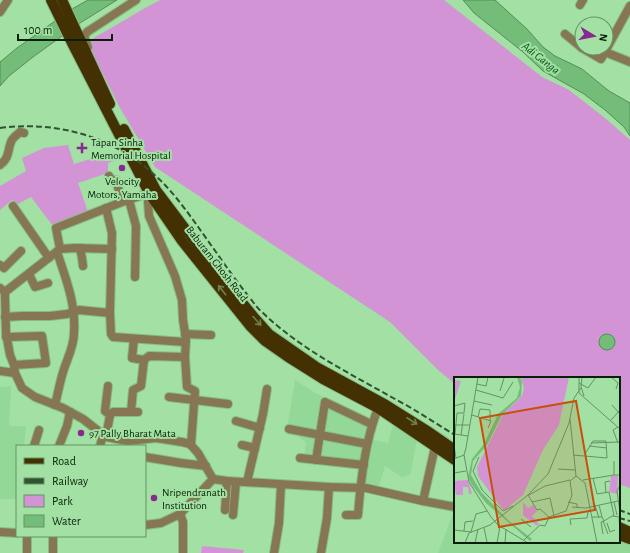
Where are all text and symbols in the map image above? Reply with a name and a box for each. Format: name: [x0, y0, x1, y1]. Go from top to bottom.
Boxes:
scale bar: [18, 16, 112, 42]
north arrow: [574, 16, 614, 56]
text: 100 m: [24, 24, 52, 36]
text: N: [597, 33, 609, 42]
water label: Adi Ganga: [519, 39, 562, 76]
place label: Tapan Sinha Memorial Hospital: [91, 137, 171, 161]
marker: Tapan Sinha Memorial Hospital: [76, 142, 88, 154]
marker: Velocity Motors, Yamaha: [117, 163, 127, 173]
place label: Velocity Motors, Yamaha: [87, 176, 157, 200]
street label: Baburam Ghosh Road: [184, 224, 250, 304]
one-way arrow: [217, 285, 226, 296]
one-way arrow: [252, 315, 261, 325]
inset map: [454, 377, 620, 543]
one-way arrow: [407, 417, 418, 425]
marker: 97 Pally Bharat Mata: [76, 428, 86, 438]
place label: 97 Pally Bharat Mata: [89, 428, 176, 439]
legend: [16, 445, 146, 537]
text: Road: [52, 455, 76, 467]
text: Railway: [52, 475, 88, 488]
place label: Nripendranath Institution: [162, 487, 226, 511]
marker: Nripendranath Institution: [149, 493, 159, 503]
text: Park: [52, 495, 73, 507]
text: Water: [52, 515, 81, 527]

